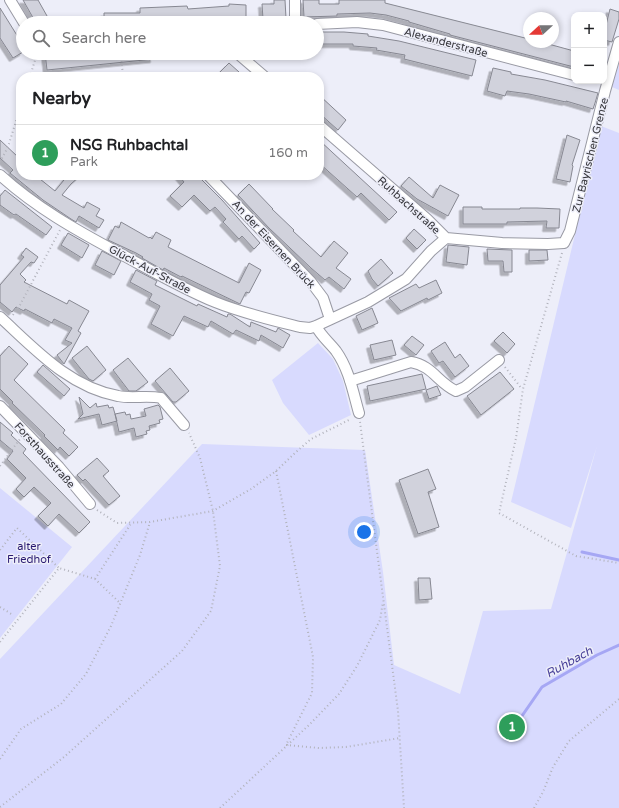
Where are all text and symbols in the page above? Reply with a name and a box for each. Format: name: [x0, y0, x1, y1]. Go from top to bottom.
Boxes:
north arrow: [523, 12, 559, 48]
map controls: [571, 12, 607, 84]
button: +: [571, 12, 607, 48]
search box: [16, 16, 324, 60]
street label: Alexanderstraße: [403, 25, 489, 60]
icon: search: [30, 27, 52, 49]
text: Search here: [62, 29, 146, 47]
button: −: [571, 48, 607, 84]
text: Nearby: [32, 88, 91, 109]
street label: Zur Bayrischen Grenze: [570, 96, 611, 214]
text: NSG Ruhbachtal: [70, 136, 188, 154]
text: 1: [41, 145, 49, 161]
text: 160 m: [268, 145, 308, 161]
text: Park: [70, 154, 98, 170]
street label: Ruhbachstraße: [375, 174, 443, 237]
street label: An der Eisernen Brück: [229, 197, 318, 291]
street label: Glück-Auf-Straße: [107, 242, 193, 297]
street label: Forsthausstraße: [12, 420, 78, 491]
your location: [354, 522, 374, 542]
park label: alter Friedhof: [7, 540, 52, 566]
water label: Ruhbach: [543, 643, 595, 681]
pin: 1: [499, 712, 525, 742]

